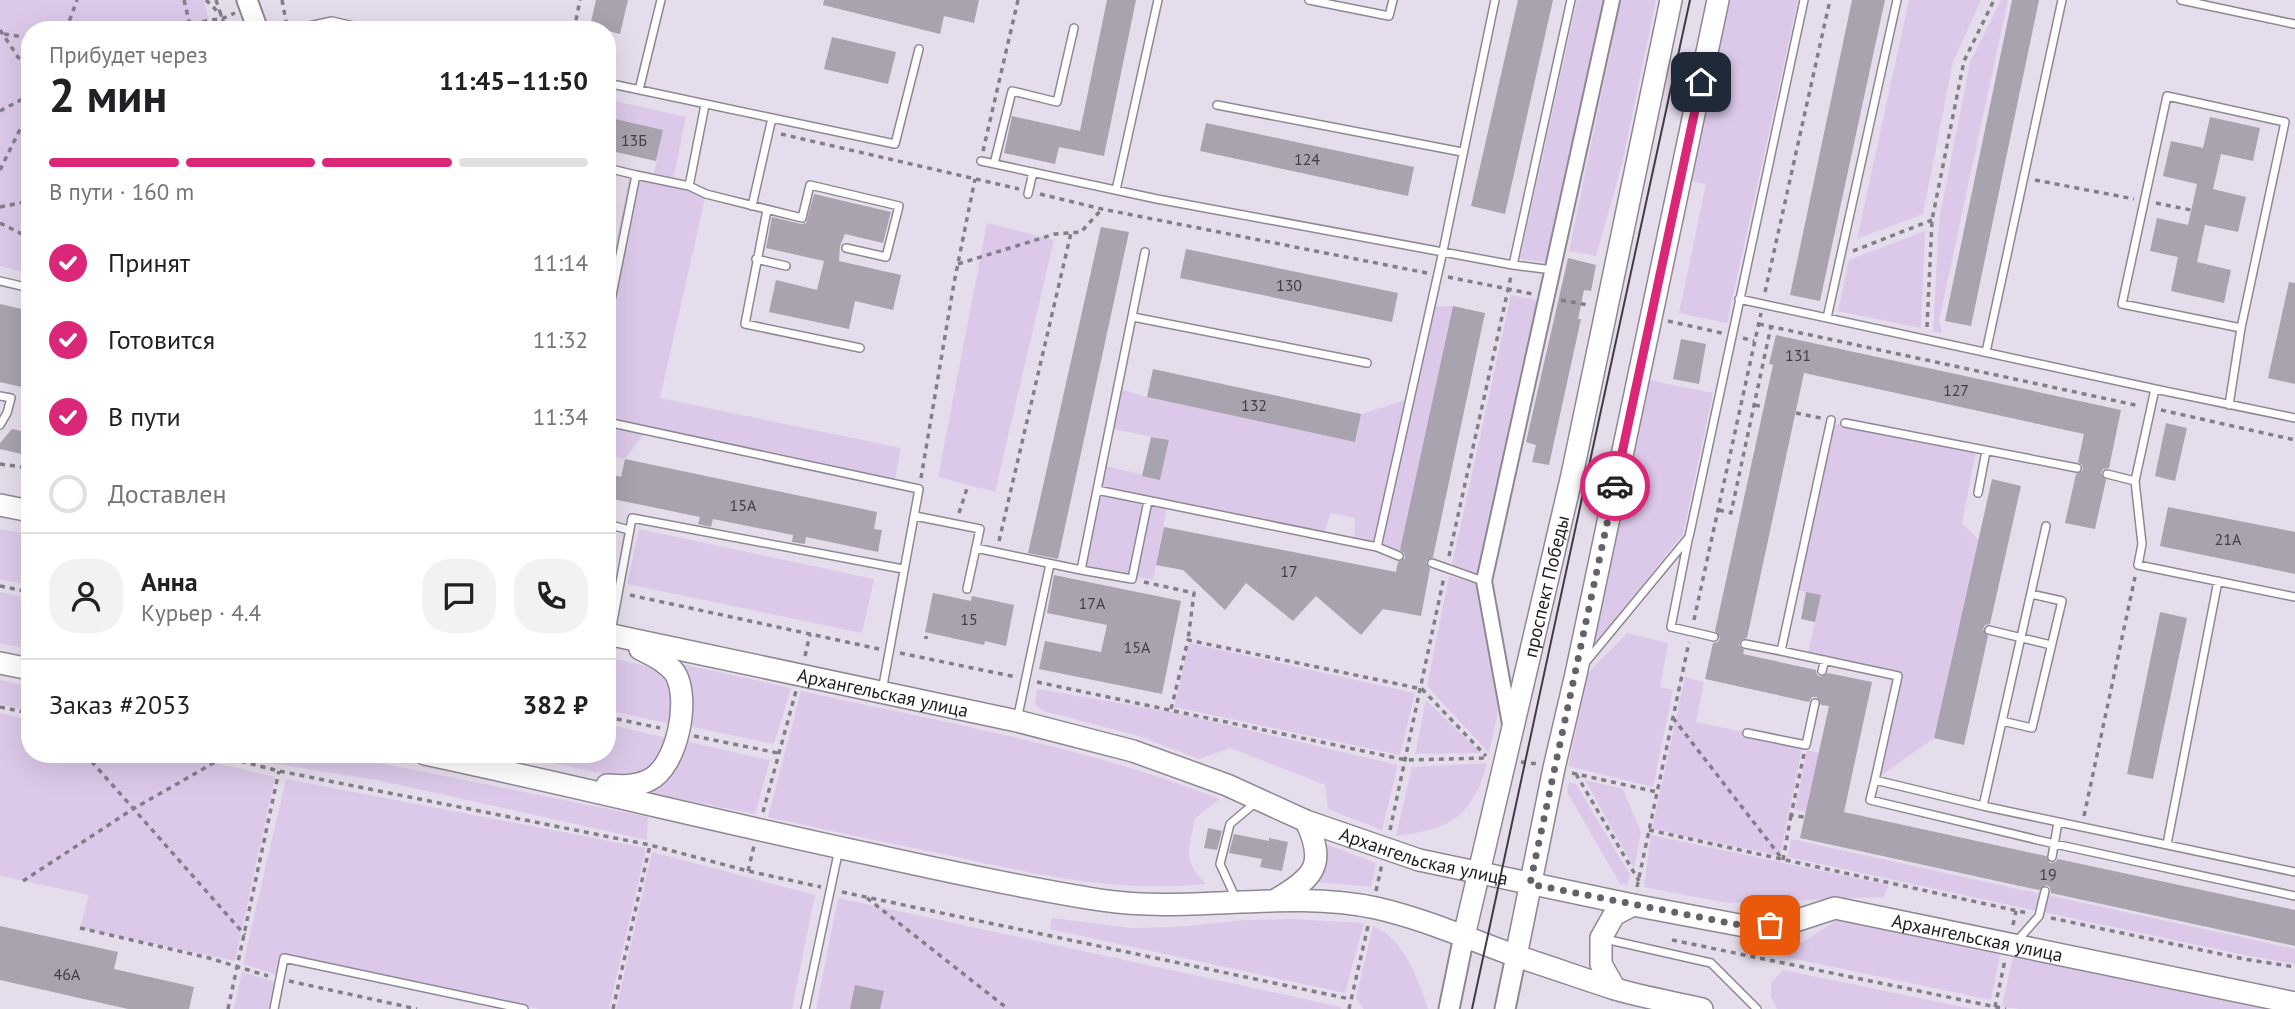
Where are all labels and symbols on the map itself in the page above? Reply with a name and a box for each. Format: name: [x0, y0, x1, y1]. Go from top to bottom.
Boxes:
pin: [1671, 52, 1731, 112]
house number: 13Б: [621, 130, 647, 150]
house number: 124: [1294, 149, 1320, 169]
house number: 130: [1276, 275, 1302, 295]
house number: 131: [1785, 345, 1811, 365]
house number: 127: [1943, 380, 1969, 400]
house number: 132: [1241, 395, 1267, 415]
courier: [1580, 451, 1650, 521]
house number: 15А: [730, 495, 757, 515]
street label: проспект Победы: [1518, 513, 1574, 660]
house number: 21А: [2215, 529, 2242, 549]
house number: 17: [1280, 561, 1298, 581]
house number: 17А: [1079, 593, 1106, 613]
house number: 15: [960, 609, 978, 629]
house number: 15А: [1124, 637, 1151, 657]
street label: Архангельская улица: [795, 663, 971, 722]
street label: Архангельская улица: [1336, 821, 1510, 890]
house number: 19: [2039, 864, 2057, 884]
pin: [1740, 895, 1800, 955]
street label: Архангельская улица: [1890, 908, 2065, 967]
house number: 46А: [54, 964, 81, 984]

